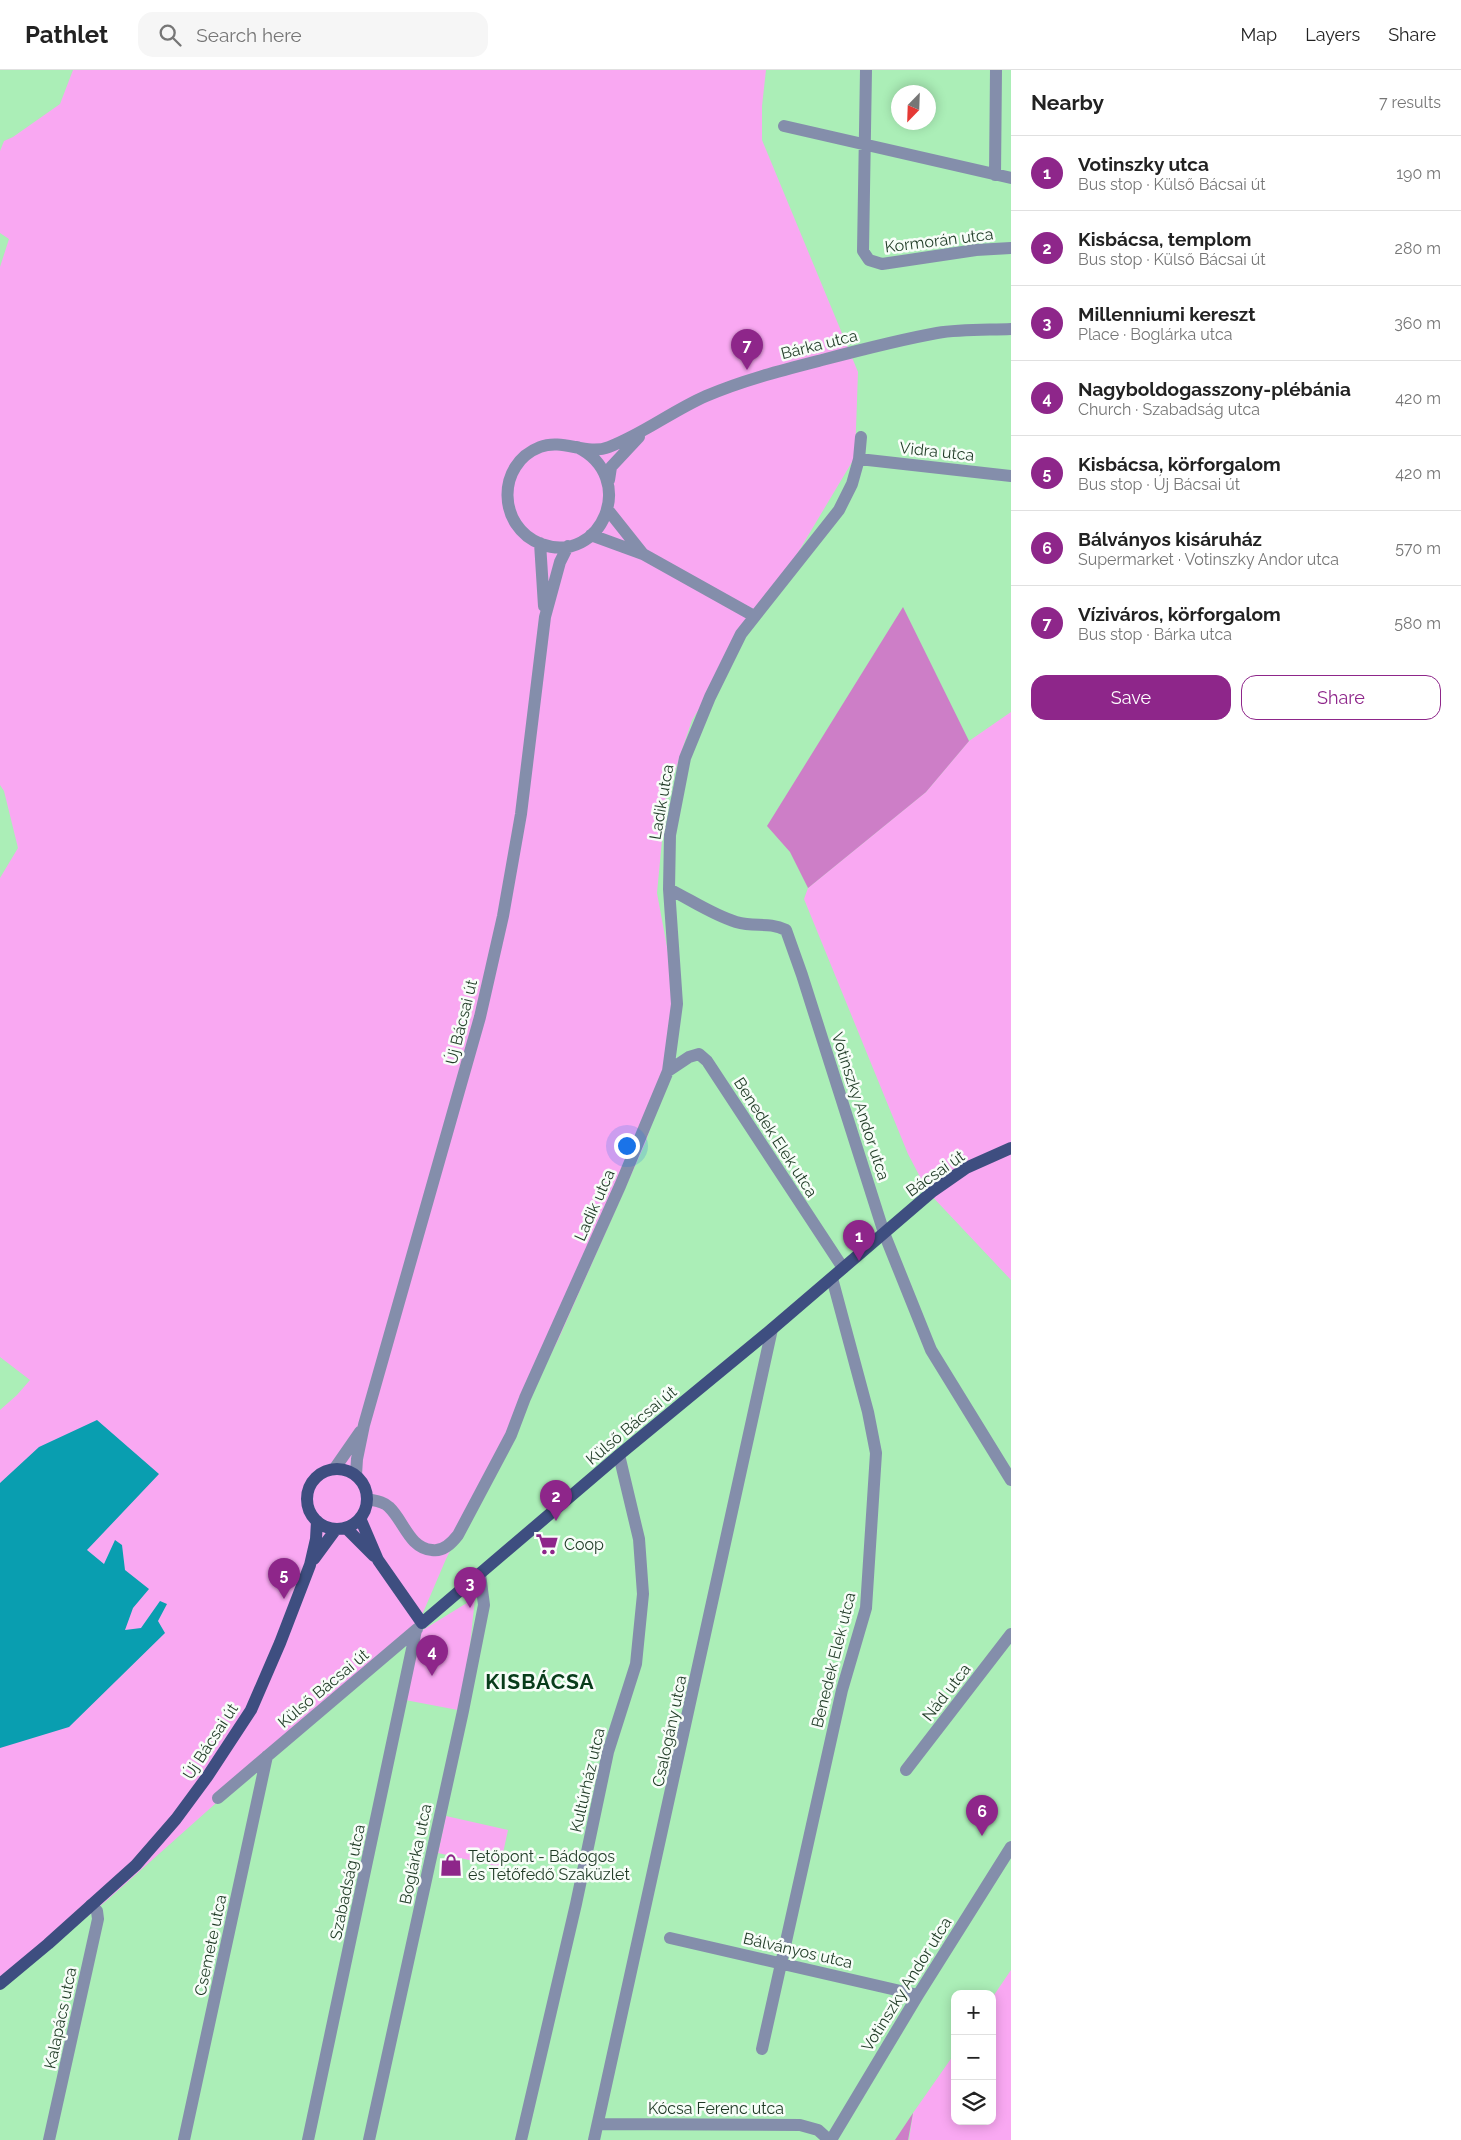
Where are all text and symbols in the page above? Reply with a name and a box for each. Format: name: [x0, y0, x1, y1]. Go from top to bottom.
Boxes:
search box: [138, 12, 488, 57]
text: Pathlet: [25, 20, 108, 49]
icon: search: [156, 21, 184, 49]
text: Search here: [196, 24, 302, 46]
text: Map: [1241, 24, 1277, 45]
text: Layers: [1305, 24, 1360, 45]
text: Share: [1388, 24, 1436, 45]
north arrow: [891, 85, 936, 130]
text: Nearby: [1031, 90, 1104, 115]
text: 7 results: [1379, 93, 1441, 112]
text: Votinszky utca: [1078, 153, 1209, 175]
text: 1: [1043, 164, 1051, 183]
text: 190 m: [1396, 164, 1441, 183]
text: Bus stop · Külső Bácsai út: [1078, 175, 1266, 194]
street label: Kormorán utca: [884, 224, 994, 257]
text: Kisbácsa, templom: [1078, 228, 1251, 250]
text: 2: [1042, 239, 1052, 258]
text: 280 m: [1395, 239, 1441, 258]
text: Bus stop · Külső Bácsai út: [1078, 250, 1266, 269]
text: Millenniumi kereszt: [1078, 303, 1255, 325]
text: 3: [1043, 314, 1051, 333]
text: 360 m: [1394, 314, 1441, 333]
text: Place · Boglárka utca: [1078, 325, 1233, 344]
street label: Bárka utca: [779, 326, 859, 363]
pin: 7: [731, 329, 763, 370]
text: Nagyboldogasszony-plébánia: [1078, 378, 1351, 400]
text: 4: [1042, 389, 1052, 408]
text: 420 m: [1395, 389, 1441, 408]
text: Church · Szabadság utca: [1078, 400, 1260, 419]
street label: Vidra utca: [899, 438, 975, 465]
text: Kisbácsa, körforgalom: [1078, 453, 1281, 475]
text: 5: [1043, 464, 1051, 483]
text: 420 m: [1395, 464, 1441, 483]
text: Bus stop · Új Bácsai út: [1078, 475, 1240, 494]
text: Bálványos kisáruház: [1078, 528, 1262, 550]
text: 6: [1042, 539, 1052, 558]
text: 570 m: [1395, 539, 1441, 558]
text: Supermarket · Votinszky Andor utca: [1078, 550, 1339, 569]
text: Víziváros, körforgalom: [1078, 603, 1281, 625]
text: 7: [1043, 614, 1051, 633]
text: 580 m: [1394, 614, 1441, 633]
text: Bus stop · Bárka utca: [1078, 625, 1232, 644]
button: Save: [1031, 675, 1231, 720]
button: Share: [1241, 675, 1441, 720]
street label: Ladik utca: [646, 763, 677, 841]
street label: Új Bácsai út: [441, 977, 481, 1066]
street label: Votinszky Andor utca: [828, 1030, 893, 1183]
street label: Benedek Elek utca: [730, 1074, 821, 1201]
your location: [614, 1133, 640, 1159]
street label: Bácsai út: [902, 1146, 969, 1200]
street label: Ladik utca: [570, 1166, 619, 1244]
pin: 1: [843, 1220, 875, 1261]
street label: Külső Bácsai út: [582, 1382, 681, 1469]
pin: 2: [540, 1480, 572, 1521]
supermarket icon: Coop: [534, 1531, 560, 1557]
place label: Coop: [564, 1535, 604, 1554]
pin: 5: [268, 1558, 300, 1599]
pin: 3: [454, 1567, 486, 1608]
street label: Benedek Elek utca: [807, 1590, 860, 1730]
pin: 4: [416, 1635, 448, 1676]
street label: Külső Bácsai út: [274, 1645, 373, 1732]
street label: Nád utca: [918, 1660, 975, 1725]
district label: KISBÁCSA: [485, 1669, 595, 1694]
street label: Csalogány utca: [648, 1674, 691, 1789]
street label: Új Bácsai út: [178, 1699, 242, 1783]
street label: Kultúrház utca: [566, 1726, 609, 1834]
pin: 6: [966, 1795, 998, 1836]
street label: Boglárka utca: [396, 1802, 435, 1906]
street label: Szabadság utca: [326, 1823, 369, 1942]
place label: Tetőpont - Bádogos és Tetőfedő Szaküzlet: [468, 1847, 630, 1884]
shop icon: Tetőpont - Bádogos és Tetőfedő Szaküzlet: [438, 1852, 464, 1878]
street label: Csemete utca: [190, 1893, 230, 1997]
street label: Votinszky Andor utca: [857, 1914, 955, 2055]
street label: Bálványos utca: [741, 1929, 854, 1972]
street label: Kalapács utca: [40, 1966, 81, 2071]
map controls: [951, 1990, 996, 2125]
button: +: [951, 1990, 996, 2035]
button: −: [951, 2035, 996, 2080]
button: layers: [951, 2080, 996, 2125]
street label: Kócsa Ferenc utca: [648, 2099, 784, 2118]

